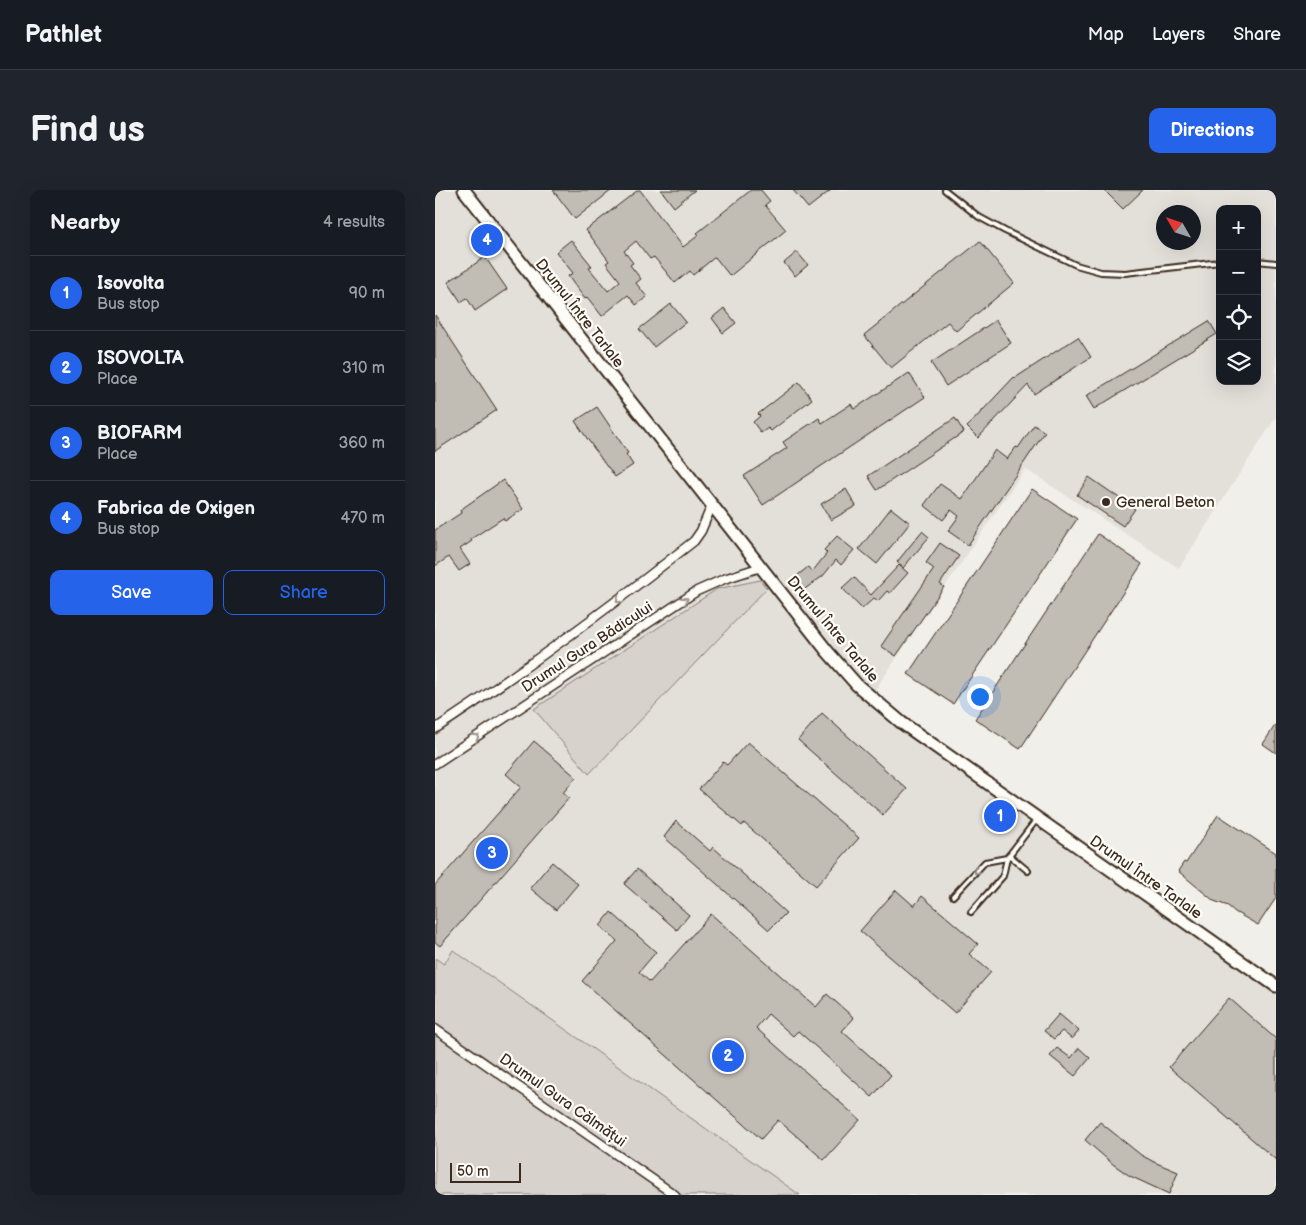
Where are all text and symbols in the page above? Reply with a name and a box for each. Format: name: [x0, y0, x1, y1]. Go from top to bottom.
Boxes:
text: Pathlet: [25, 20, 102, 49]
text: Map: [1088, 24, 1124, 45]
text: Layers: [1152, 24, 1205, 45]
text: Share: [1233, 24, 1281, 45]
button: Directions: [1149, 108, 1276, 153]
text: Find us: [30, 109, 145, 152]
north arrow: [1156, 205, 1201, 250]
map controls: [1216, 205, 1261, 385]
button: +: [1216, 205, 1261, 250]
text: Nearby: [50, 210, 120, 235]
text: 4 results: [323, 213, 385, 232]
pin: 4: [471, 221, 503, 259]
button: −: [1216, 250, 1261, 295]
street label: Drumul Între Tarlale: [531, 255, 628, 372]
text: Isovolta: [97, 272, 165, 295]
text: 1: [63, 284, 69, 303]
text: 90 m: [349, 284, 385, 303]
text: Bus stop: [97, 295, 160, 314]
button: locate: [1216, 295, 1261, 340]
button: layers: [1216, 340, 1261, 385]
text: ISOVOLTA: [97, 347, 184, 370]
text: 2: [61, 359, 71, 378]
text: 310 m: [342, 359, 385, 378]
text: Place: [97, 370, 138, 389]
text: BIOFARM: [97, 422, 182, 445]
text: 3: [61, 434, 71, 453]
text: 360 m: [338, 434, 385, 453]
text: Place: [97, 445, 138, 464]
place label: General Beton: [1116, 493, 1215, 512]
marker: General Beton: [1100, 496, 1112, 508]
text: Fabrica de Oxigen: [97, 497, 255, 520]
text: 4: [61, 509, 71, 528]
text: 470 m: [340, 509, 385, 528]
text: Bus stop: [97, 520, 160, 539]
button: Save: [50, 570, 213, 615]
button: Share: [223, 570, 385, 615]
street label: Drumul Între Tarlale: [783, 572, 883, 686]
one-way arrow: [616, 594, 625, 602]
one-way arrow: [679, 596, 688, 606]
street label: Drumul Gura Bădicului: [518, 598, 656, 697]
your location: [967, 684, 993, 710]
one-way arrow: [470, 734, 480, 743]
pin: 1: [984, 797, 1016, 835]
street label: Drumul Între Tarlale: [1086, 831, 1206, 923]
pin: 3: [476, 834, 508, 872]
one-way arrow: [974, 865, 983, 874]
pin: 2: [712, 1037, 744, 1075]
street label: Drumul Gura Călmățui: [496, 1050, 630, 1151]
scale bar: [450, 1160, 521, 1183]
text: 50 m: [457, 1163, 489, 1180]

